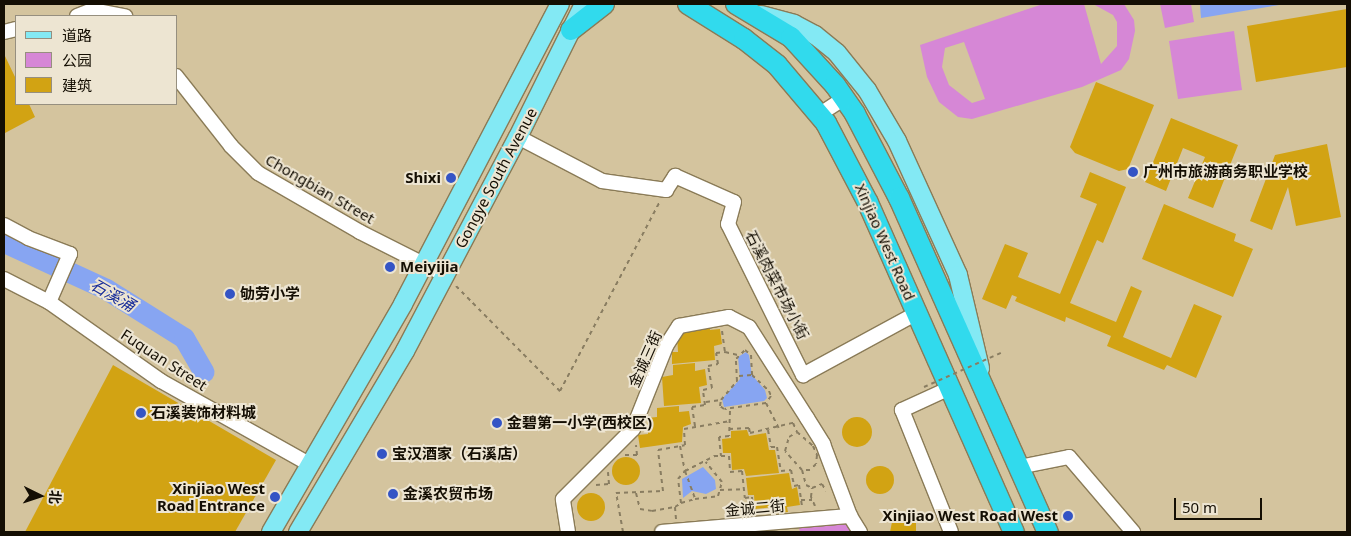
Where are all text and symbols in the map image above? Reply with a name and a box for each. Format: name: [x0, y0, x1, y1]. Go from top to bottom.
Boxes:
legend: [15, 15, 178, 105]
text: 道路: [62, 25, 92, 45]
text: 公园: [62, 50, 92, 70]
text: 建筑: [62, 75, 92, 95]
street label: Gongye South Avenue: [451, 105, 541, 251]
street label: Chongbian Street: [262, 150, 378, 228]
place label: 广州市旅游商务职业学校: [1143, 163, 1308, 181]
marker: 广州市旅游商务职业学校: [1127, 166, 1139, 178]
place label: Shixi: [405, 169, 441, 187]
marker: Shixi: [445, 172, 457, 184]
street label: Xinjiao West Road: [851, 181, 919, 303]
street label: 石溪肉菜市场小街: [742, 227, 812, 343]
place label: Meiyijia: [400, 258, 459, 276]
marker: Meiyijia: [384, 261, 396, 273]
water label: 石溪涌: [87, 275, 139, 315]
place label: 劬劳小学: [240, 285, 300, 303]
marker: 劬劳小学: [224, 288, 236, 300]
street label: Fuquan Street: [118, 325, 210, 395]
street label: 金诚三街: [625, 328, 665, 390]
place label: 石溪装饰材料城: [151, 404, 256, 422]
marker: 石溪装饰材料城: [135, 407, 147, 419]
place label: 金碧第一小学(西校区): [507, 414, 652, 432]
marker: 金碧第一小学(西校区): [491, 417, 503, 429]
place label: 宝汉酒家（石溪店）: [392, 445, 527, 463]
marker: 宝汉酒家（石溪店）: [376, 448, 388, 460]
north arrow: [15, 471, 65, 521]
place label: Xinjiao West Road Entrance: [157, 479, 265, 514]
place label: 金溪农贸市场: [403, 485, 493, 503]
marker: 金溪农贸市场: [387, 488, 399, 500]
scale bar: [1176, 488, 1264, 520]
text: 北: [45, 489, 65, 505]
marker: Xinjiao West Road Entrance: [269, 491, 281, 503]
street label: 金诚二街: [724, 496, 786, 520]
text: 50 m: [1182, 497, 1217, 517]
place label: Xinjiao West Road West: [883, 507, 1058, 525]
marker: Xinjiao West Road West: [1062, 510, 1074, 522]

